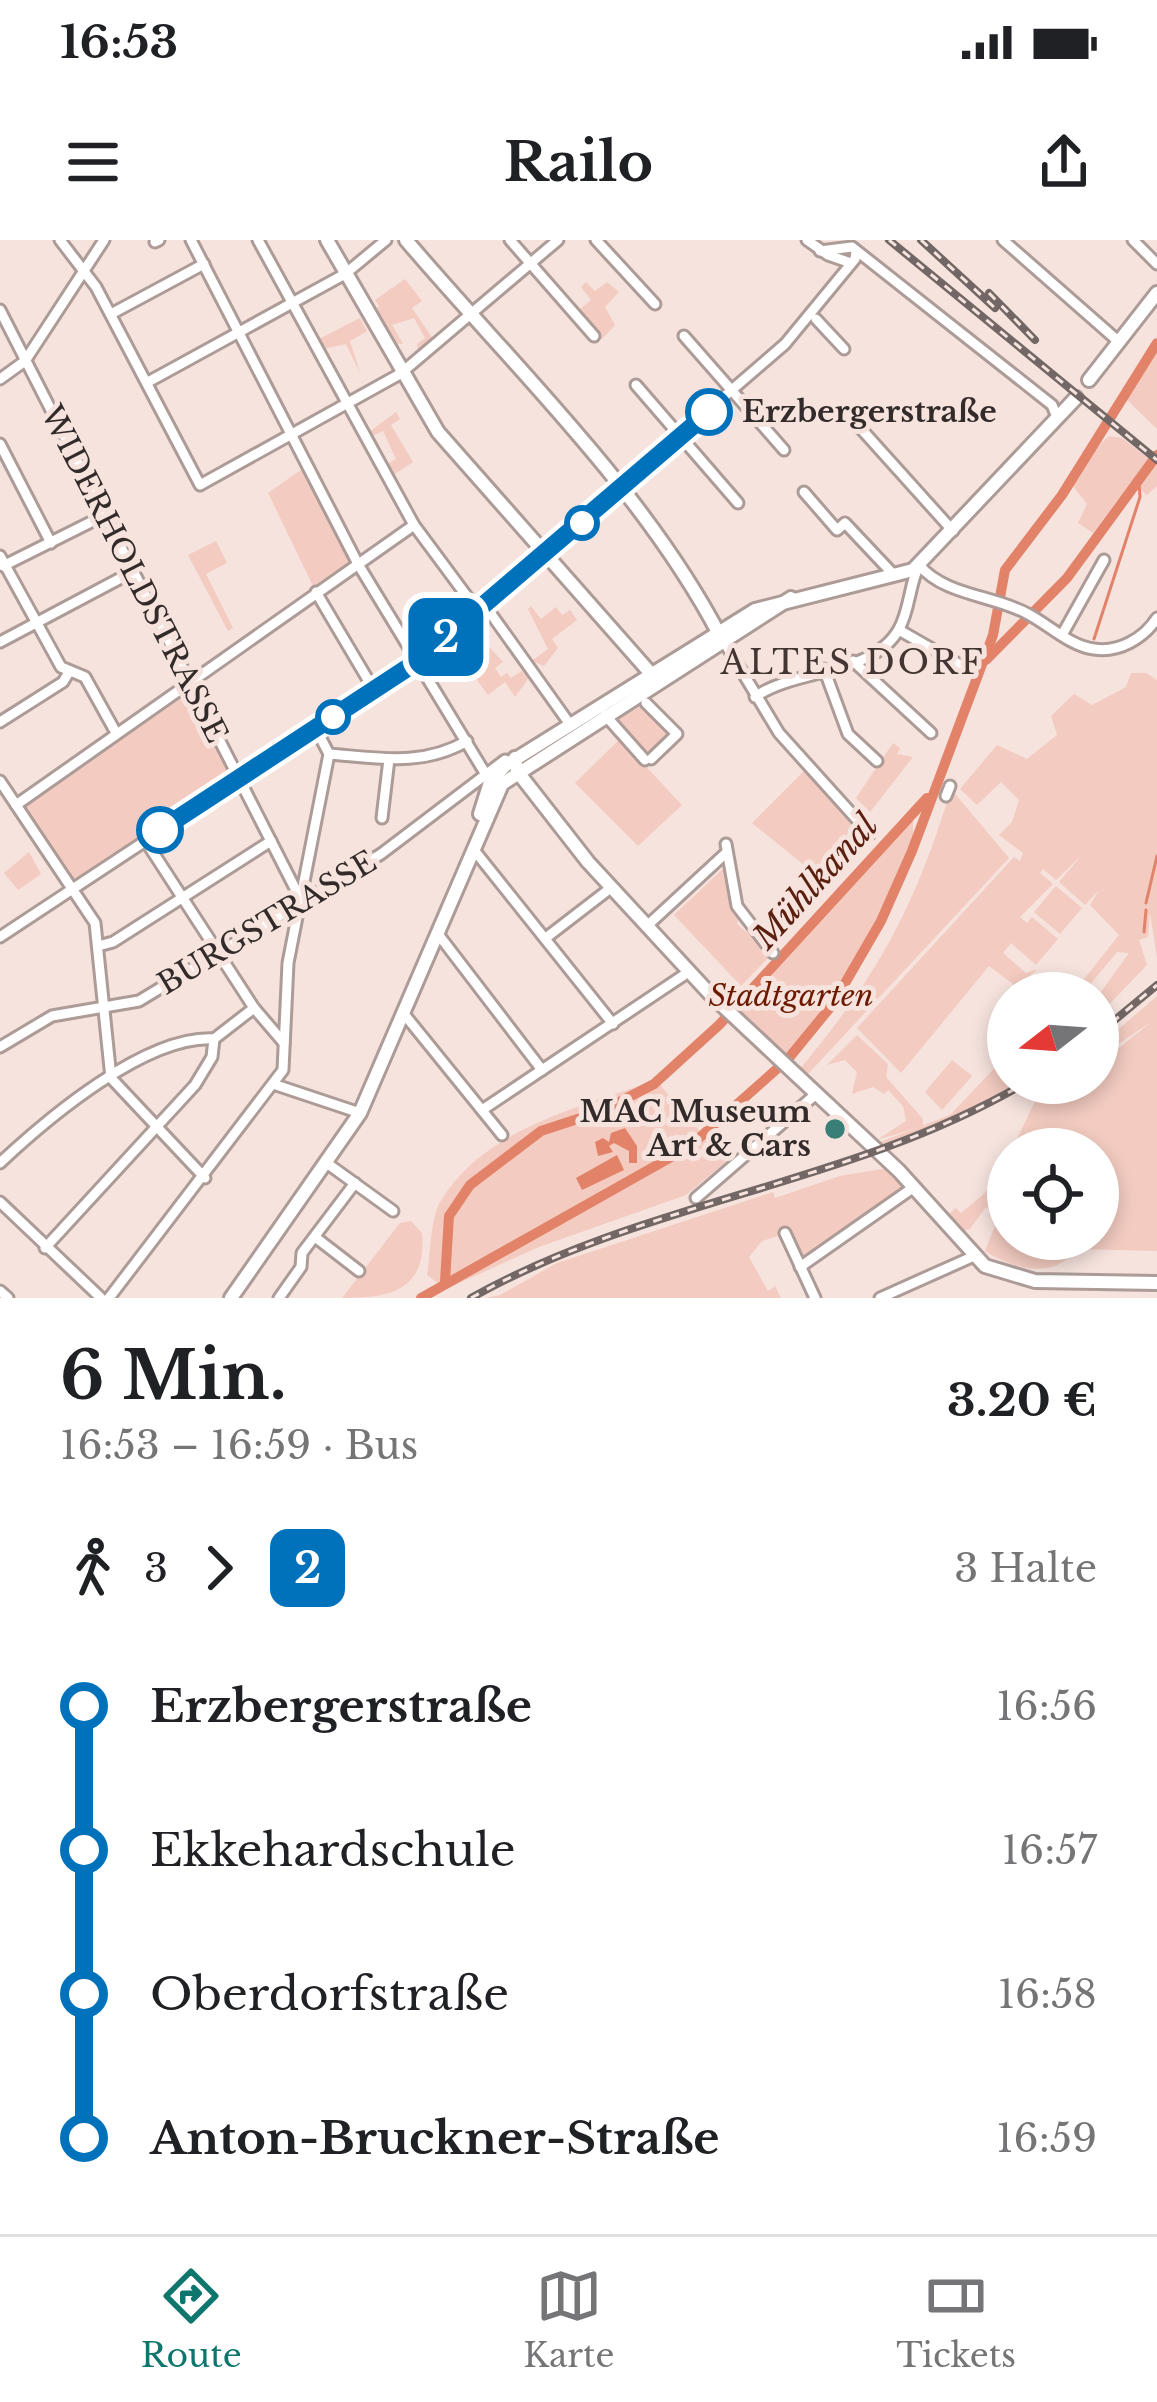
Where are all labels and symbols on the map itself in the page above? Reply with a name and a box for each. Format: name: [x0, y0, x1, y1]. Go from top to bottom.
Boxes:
marker: Erzbergerstraße: [687, 390, 731, 434]
place label: Erzbergerstraße: [742, 393, 997, 430]
street label: WIDERHOLDSTRASSE: [33, 398, 236, 749]
unlabelled marker: [566, 507, 598, 539]
line badge: 2: [407, 598, 485, 676]
district label: ALTES DORF: [719, 642, 986, 683]
unlabelled marker: [317, 701, 349, 733]
water label: Mühlkanal: [744, 805, 887, 958]
unlabelled marker: [138, 808, 182, 852]
street label: BURGSTRASSE: [151, 843, 383, 1002]
north arrow: [987, 972, 1119, 1104]
park label: Stadtgarten: [708, 977, 874, 1014]
place label: MAC Museum Art & Cars: [579, 1093, 811, 1164]
marker: MAC Museum Art & Cars: [822, 1116, 848, 1142]

